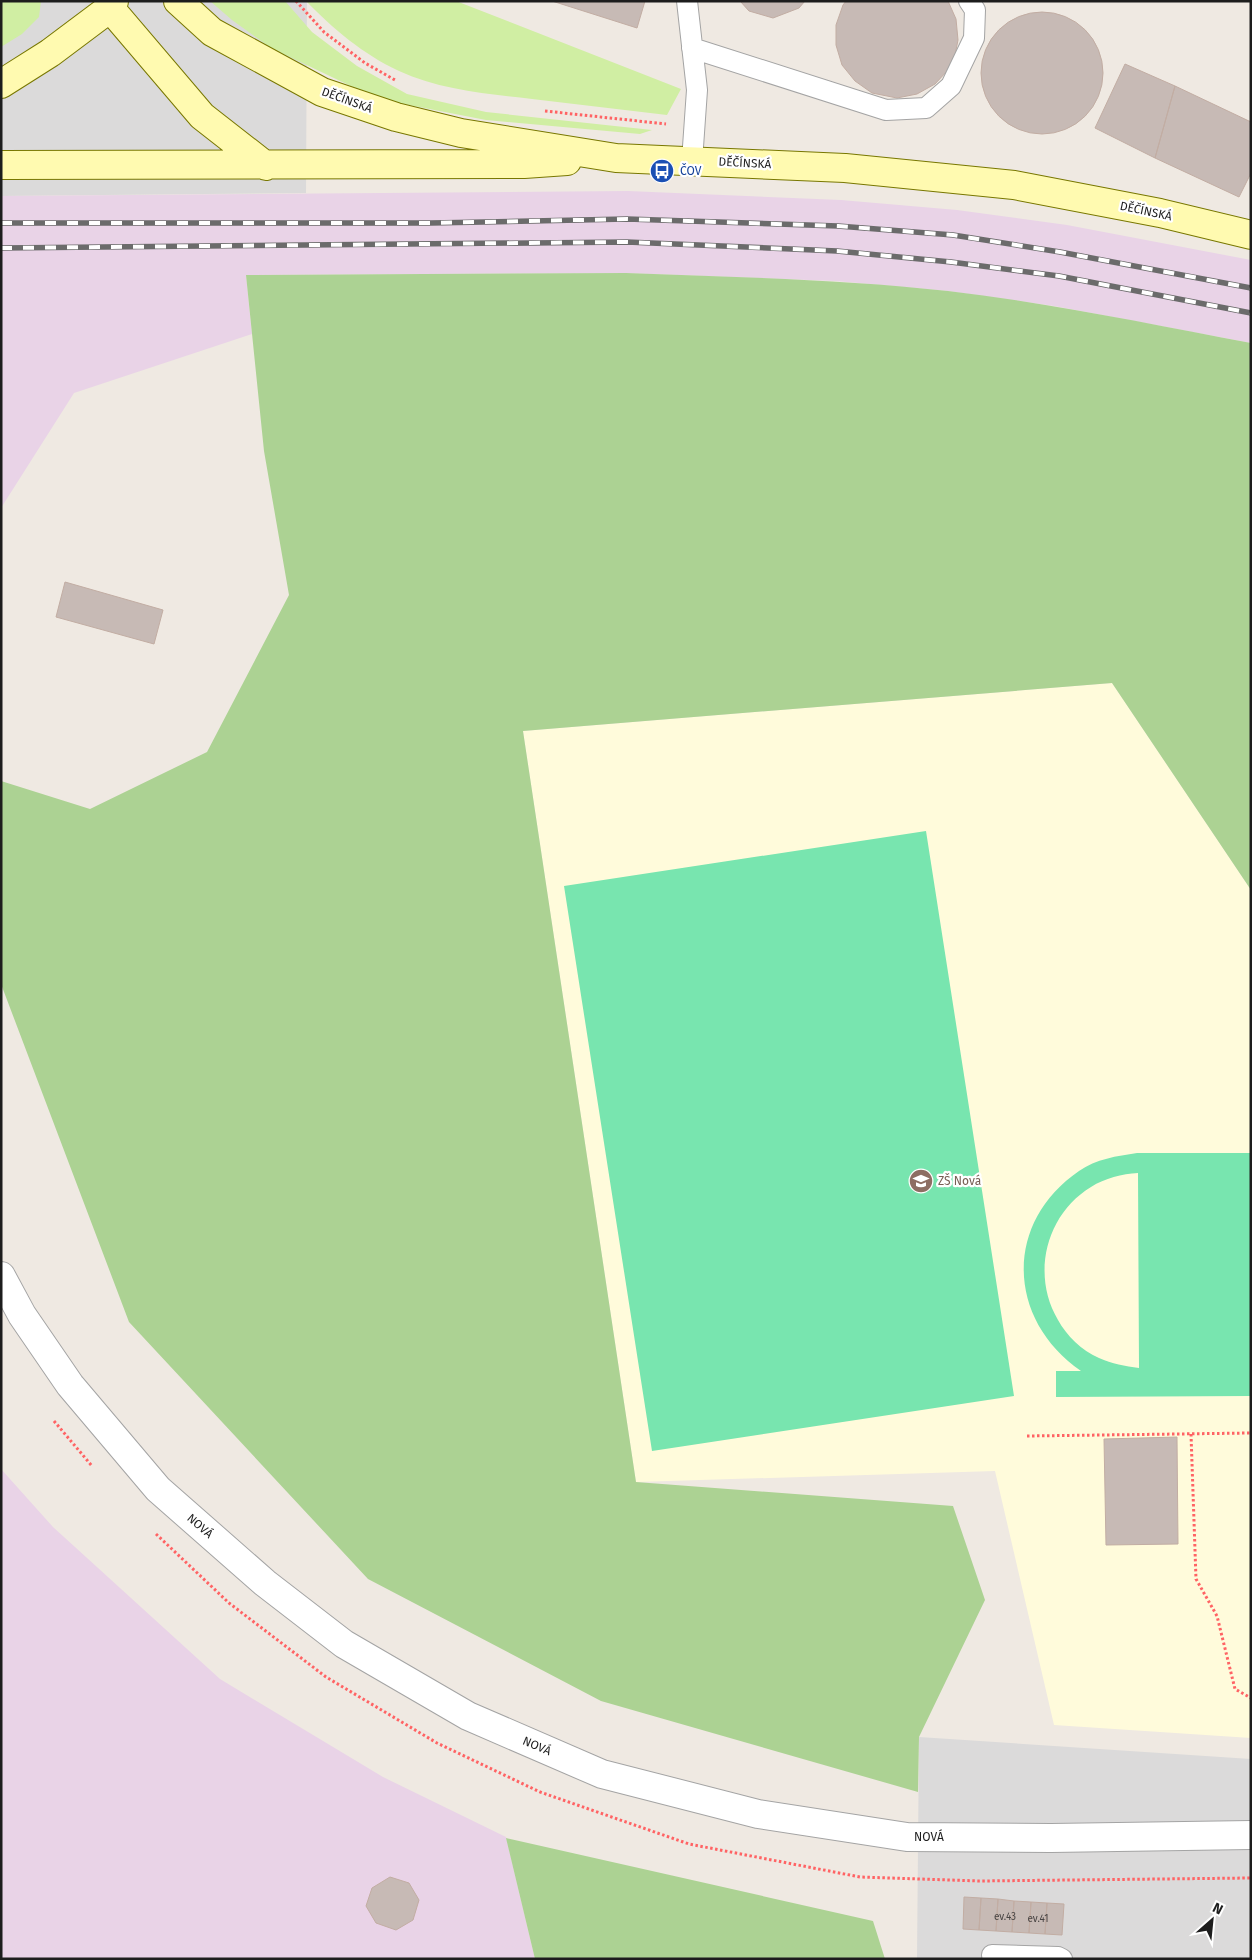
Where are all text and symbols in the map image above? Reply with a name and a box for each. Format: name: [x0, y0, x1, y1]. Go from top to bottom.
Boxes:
street label: DĚČÍNSKÁ: [320, 83, 375, 116]
street label: DĚČÍNSKÁ: [718, 154, 772, 171]
bus stop icon: ČOV: [649, 158, 675, 184]
place label: ČOV: [680, 163, 702, 178]
street label: DĚČÍNSKÁ: [1119, 198, 1174, 223]
school or university icon: ZŠ Nová: [908, 1168, 934, 1194]
place label: ZŠ Nová: [938, 1173, 981, 1188]
street label: NOVÁ: [184, 1510, 217, 1541]
street label: NOVÁ: [521, 1733, 554, 1758]
street label: NOVÁ: [914, 1829, 944, 1844]
north arrow: [1187, 1895, 1237, 1945]
text: N: [1210, 1899, 1226, 1919]
house number: ev.43: [994, 1911, 1016, 1923]
house number: ev.41: [1027, 1913, 1049, 1925]

